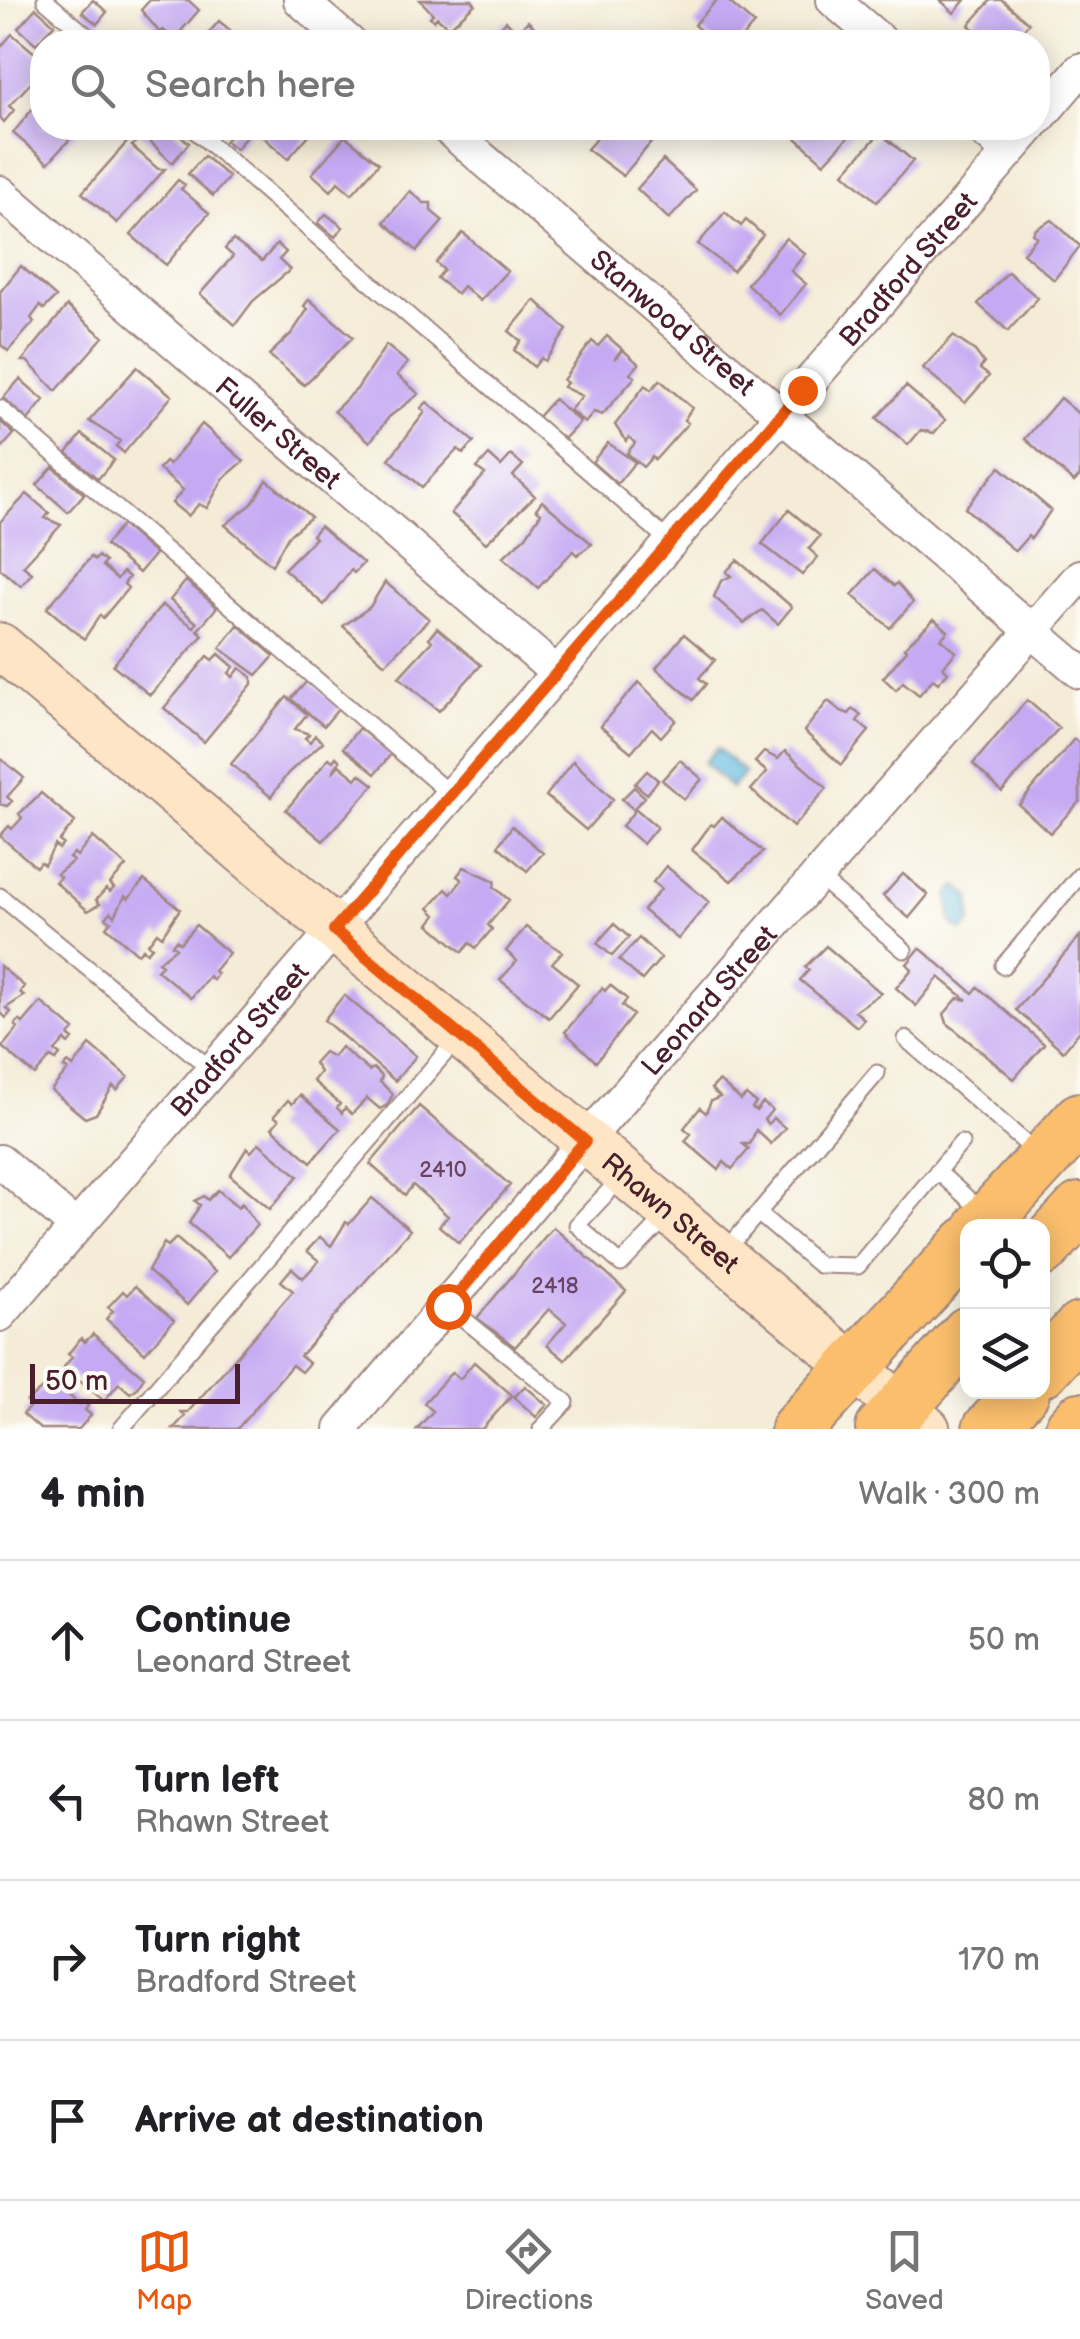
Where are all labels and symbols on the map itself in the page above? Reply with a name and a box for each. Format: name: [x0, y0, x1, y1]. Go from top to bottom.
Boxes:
street label: Bradford Street: [833, 186, 985, 354]
street label: Stanwood Street: [583, 244, 761, 403]
route end: [780, 368, 826, 414]
street label: Fuller Street: [208, 371, 347, 497]
street label: Leonard Street: [635, 919, 785, 1083]
street label: Bradford Street: [164, 956, 317, 1124]
street label: Rhawn Street: [594, 1146, 746, 1281]
house number: 2410: [419, 1157, 467, 1184]
house number: 2418: [531, 1273, 579, 1300]
route start: [426, 1284, 472, 1330]
scale bar: [30, 1359, 240, 1404]

